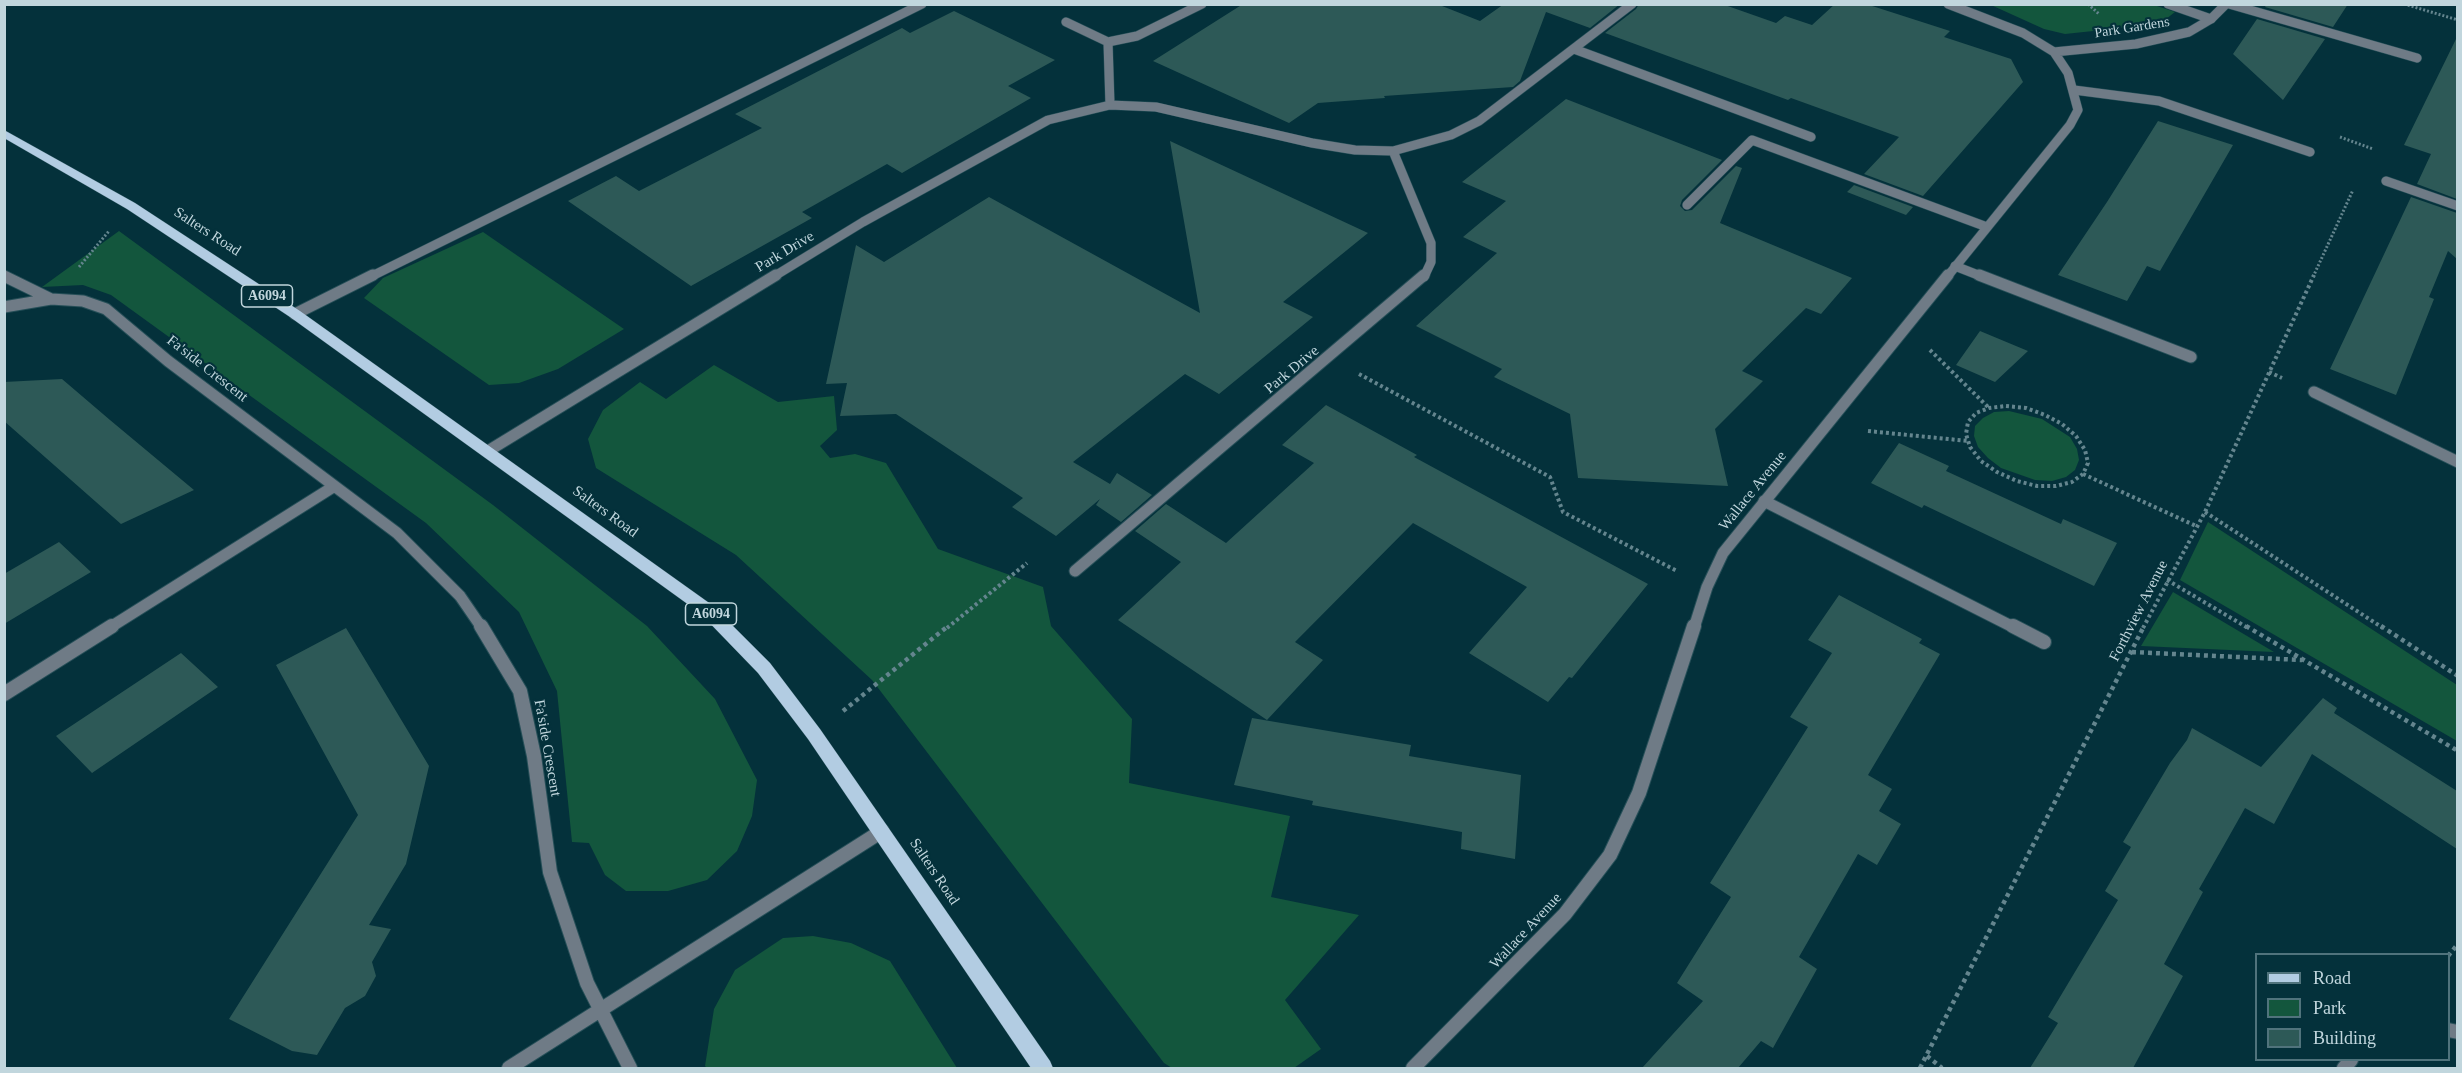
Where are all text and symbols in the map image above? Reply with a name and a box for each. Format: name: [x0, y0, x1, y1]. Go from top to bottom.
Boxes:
street label: Park Gardens: [2093, 14, 2171, 42]
street label: Salters Road: [170, 204, 244, 260]
street label: Park Drive: [752, 227, 818, 277]
road number: A6094: [242, 285, 292, 307]
street label: Fa'side Crescent: [163, 332, 251, 406]
street label: Park Drive: [1261, 342, 1323, 398]
street label: Wallace Avenue: [1715, 448, 1791, 534]
street label: Salters Road: [569, 482, 641, 542]
street label: Forthview Avenue: [2106, 557, 2172, 665]
road number: A6094: [686, 603, 736, 625]
street label: Fa'side Crescent: [530, 698, 564, 798]
street label: Salters Road: [905, 835, 963, 909]
street label: Wallace Avenue: [1486, 889, 1566, 973]
legend: [2255, 953, 2450, 1061]
text: Road: [2313, 968, 2351, 988]
text: Park: [2313, 998, 2346, 1018]
text: Building: [2313, 1028, 2376, 1048]

